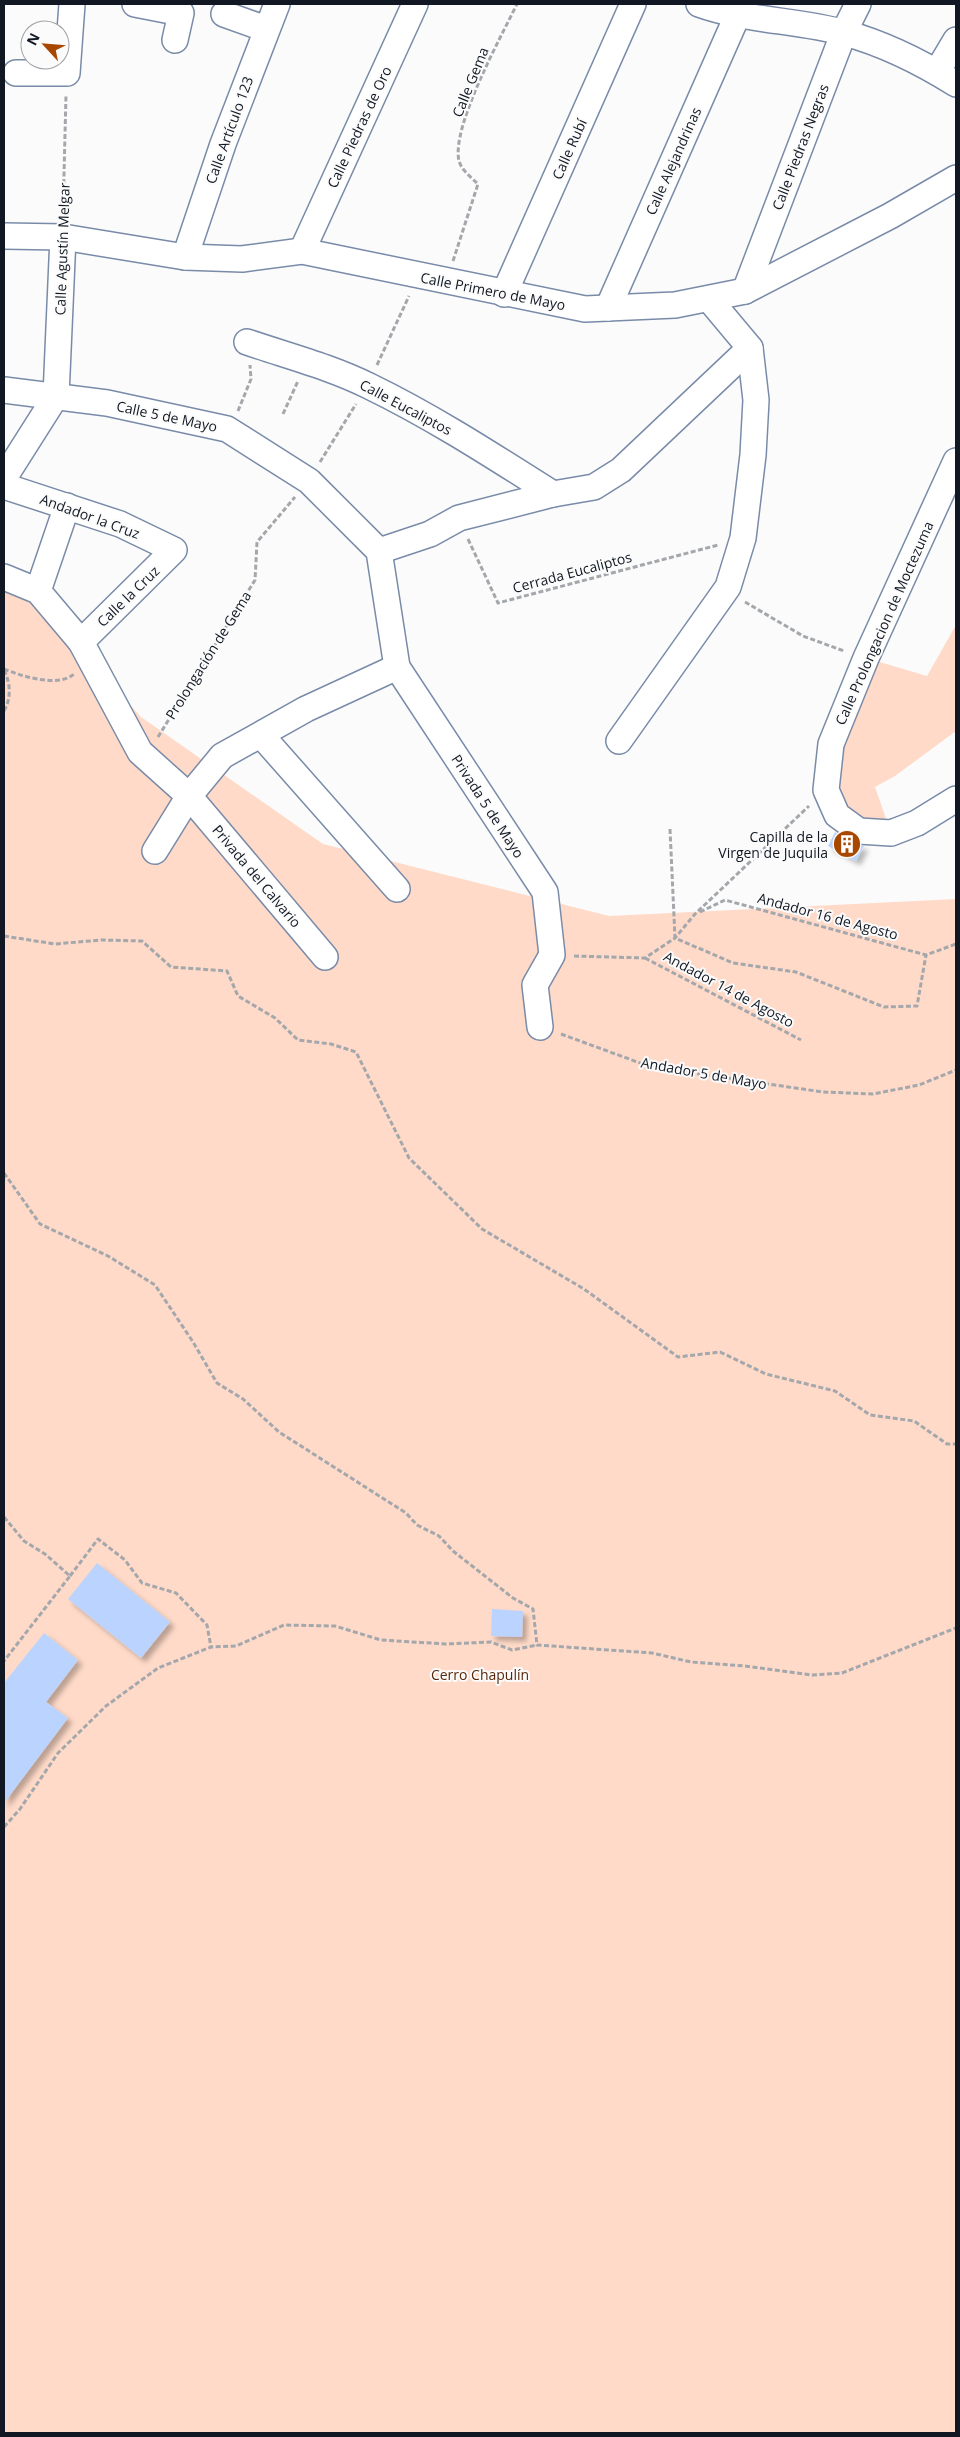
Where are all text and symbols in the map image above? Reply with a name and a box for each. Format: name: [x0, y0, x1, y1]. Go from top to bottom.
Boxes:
north arrow: [20, 20, 70, 70]
text: N: [22, 30, 44, 48]
street label: Calle Gema: [447, 44, 493, 120]
street label: Calle Piedras de Oro: [322, 63, 396, 191]
street label: Calle Artículo 123: [201, 74, 257, 186]
street label: Calle Piedras Negras: [767, 81, 833, 213]
street label: Calle Alejandrinas: [641, 104, 705, 218]
street label: Calle Rubí: [547, 115, 591, 182]
street label: Calle Agustín Melgar: [50, 182, 74, 316]
street label: Calle Primero de Mayo: [419, 268, 567, 314]
street label: Calle Eucaliptos: [357, 375, 456, 439]
street label: Calle 5 de Mayo: [115, 396, 219, 436]
street label: Andador la Cruz: [38, 489, 143, 543]
street label: Calle Prolongacion de Moctezuma: [830, 518, 938, 728]
street label: Cerrada Eucaliptos: [510, 547, 634, 597]
street label: Calle la Cruz: [93, 561, 164, 631]
street label: Prolongación de Gema: [161, 587, 255, 723]
street label: Privada 5 de Mayo: [447, 751, 529, 861]
street label: Privada del Calvario: [208, 821, 306, 931]
place label: Capilla de la Virgen de Juquila: [718, 827, 828, 862]
building icon: Capilla de la Virgen de Juquila: [832, 829, 862, 859]
street label: Andador 16 de Agosto: [756, 888, 900, 944]
street label: Andador 14 de Agosto: [661, 947, 797, 1031]
street label: Andador 5 de Mayo: [639, 1053, 769, 1093]
park label: Cerro Chapulín: [431, 1665, 529, 1684]

